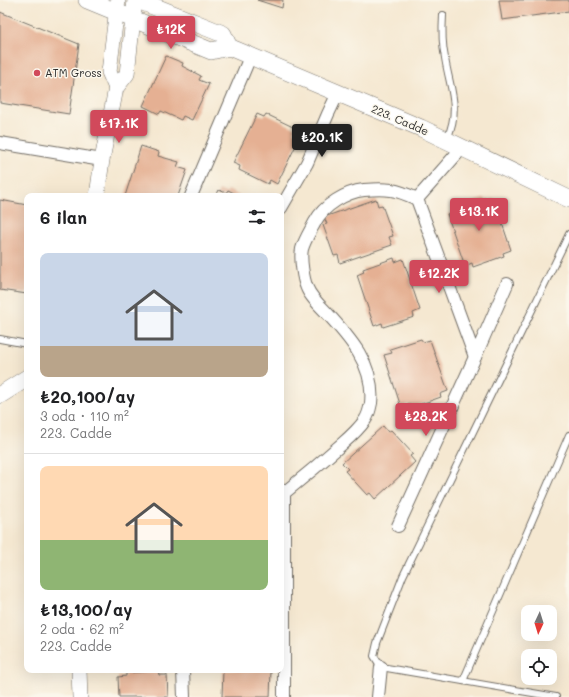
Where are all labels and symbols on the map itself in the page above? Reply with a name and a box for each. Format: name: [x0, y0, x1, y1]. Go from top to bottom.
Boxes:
pin: ₺12K: [147, 16, 195, 50]
place label: ATM Gross: [45, 65, 102, 80]
marker: ATM Gross: [32, 68, 42, 78]
street label: 223. Cadde: [369, 101, 431, 138]
pin: ₺17.1K: [86, 110, 152, 144]
pin: ₺20.1K: [289, 124, 355, 158]
pin: ₺13.1K: [446, 198, 512, 232]
pin: ₺12.2K: [406, 260, 472, 294]
pin: ₺28.2K: [393, 403, 459, 437]
north arrow: [521, 605, 557, 641]

